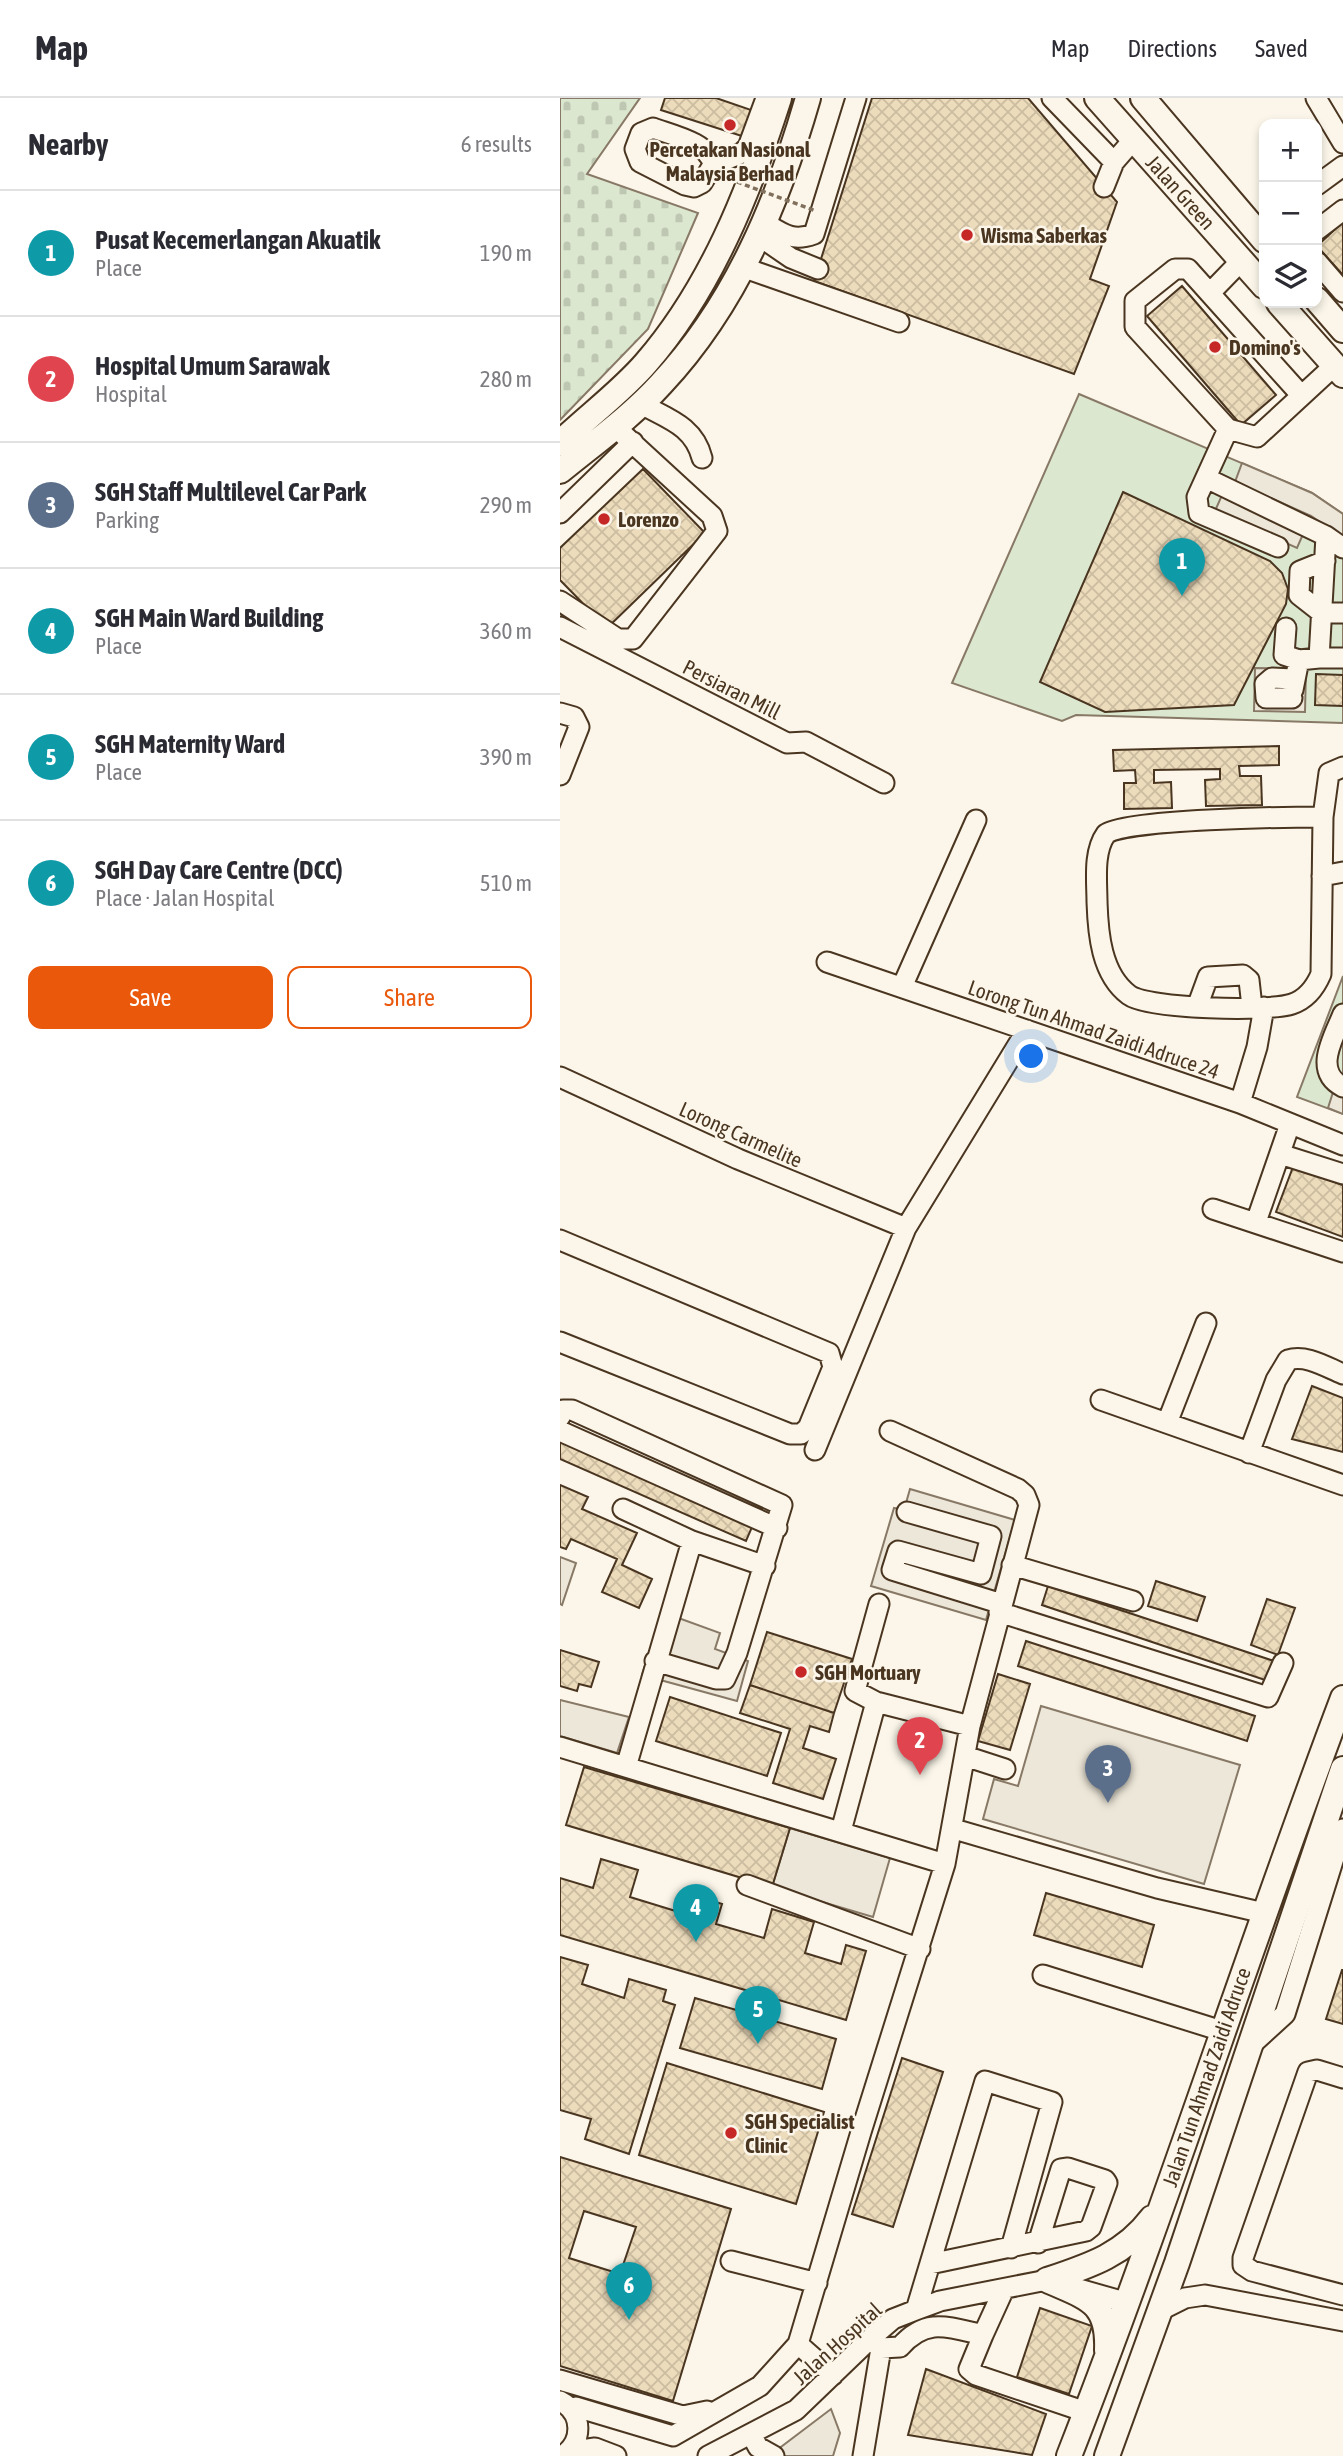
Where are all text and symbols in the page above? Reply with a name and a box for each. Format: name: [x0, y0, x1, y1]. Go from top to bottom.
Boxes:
text: Map: [35, 29, 88, 67]
text: Map: [1051, 35, 1089, 62]
text: Directions: [1127, 35, 1217, 62]
text: Saved: [1255, 35, 1308, 62]
marker: Percetakan Nasional Malaysia Berhad: [722, 117, 738, 133]
map controls: [1259, 119, 1322, 308]
button: +: [1259, 119, 1322, 182]
text: Nearby: [28, 127, 108, 161]
text: 6 results: [461, 131, 532, 157]
place label: Percetakan Nasional Malaysia Berhad: [650, 137, 811, 185]
street label: Jalan Green: [1142, 150, 1220, 234]
button: −: [1259, 182, 1322, 245]
place label: Wisma Saberkas: [980, 223, 1108, 247]
text: Pusat Kecemerlangan Akuatik: [95, 225, 380, 255]
marker: Wisma Saberkas: [959, 227, 975, 243]
text: 1: [46, 240, 56, 266]
text: 190 m: [480, 240, 532, 266]
button: layers: [1259, 245, 1322, 308]
text: Place: [95, 255, 142, 281]
place label: Domino's: [1229, 335, 1301, 359]
marker: Domino's: [1207, 339, 1223, 355]
text: Hospital Umum Sarawak: [95, 351, 330, 381]
text: 2: [46, 366, 56, 392]
text: 280 m: [480, 366, 532, 392]
text: Hospital: [95, 381, 167, 407]
text: SGH Staff Multilevel Car Park: [95, 477, 366, 507]
text: 3: [46, 492, 56, 518]
text: 290 m: [480, 492, 532, 518]
text: Parking: [95, 507, 159, 533]
place label: Lorenzo: [618, 507, 679, 531]
marker: Lorenzo: [596, 511, 612, 527]
pin: 1: [1159, 538, 1205, 596]
text: SGH Main Ward Building: [95, 603, 323, 633]
text: 4: [46, 618, 56, 644]
text: 360 m: [480, 618, 532, 644]
text: Place: [95, 633, 142, 659]
street label: Persiaran Mill: [679, 654, 785, 724]
text: SGH Maternity Ward: [95, 729, 285, 759]
text: 5: [46, 744, 56, 770]
text: 390 m: [480, 744, 532, 770]
text: Place: [95, 759, 142, 785]
text: SGH Day Care Centre (DCC): [95, 855, 343, 885]
text: 6: [46, 870, 56, 896]
text: 510 m: [480, 870, 532, 896]
text: Place · Jalan Hospital: [95, 885, 274, 911]
button: Save: [28, 966, 273, 1029]
button: Share: [287, 966, 532, 1029]
street label: Lorong Tun Ahmad Zaidi Adruce 24: [965, 975, 1223, 1083]
your location: [1014, 1039, 1048, 1073]
street label: Lorong Carmelite: [676, 1096, 806, 1172]
place label: SGH Mortuary: [815, 1660, 921, 1684]
marker: SGH Mortuary: [793, 1664, 809, 1680]
pin: 2: [897, 1717, 943, 1775]
pin: 3: [1085, 1745, 1131, 1803]
pin: 4: [673, 1884, 719, 1942]
street label: Jalan Tun Ahmad Zaidi Adruce: [1157, 1964, 1255, 2190]
pin: 5: [735, 1986, 781, 2044]
place label: SGH Specialist Clinic: [745, 2109, 854, 2157]
marker: SGH Specialist Clinic: [723, 2125, 739, 2141]
pin: 6: [606, 2262, 652, 2320]
street label: Jalan Hospital: [788, 2297, 886, 2389]

